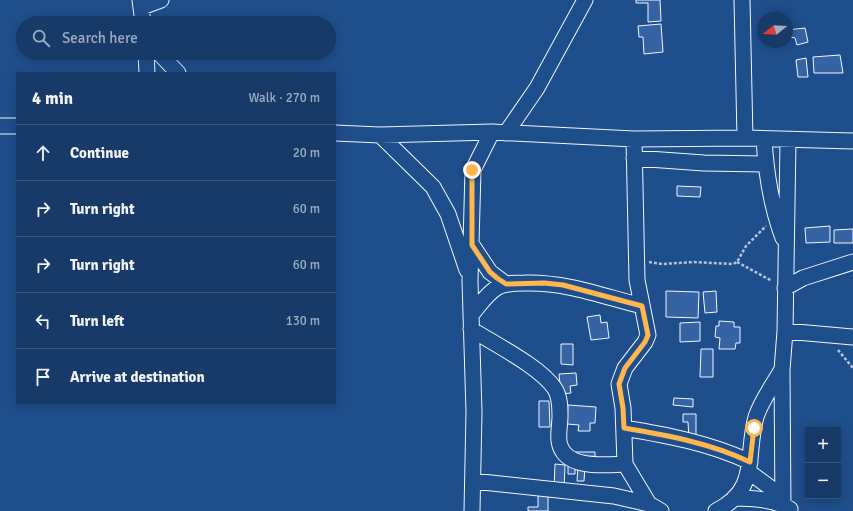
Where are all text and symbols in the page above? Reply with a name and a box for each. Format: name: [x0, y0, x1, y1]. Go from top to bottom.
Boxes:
north arrow: [757, 12, 793, 48]
search box: [16, 16, 336, 60]
icon: search: [30, 27, 52, 49]
text: Search here: [62, 29, 138, 47]
text: 4 min: [32, 88, 73, 109]
text: Walk · 270 m: [249, 90, 320, 106]
icon: ahead: [32, 142, 54, 164]
text: Continue: [70, 144, 129, 162]
text: 20 m: [293, 145, 320, 161]
route end: [463, 161, 481, 179]
icon: right: [32, 198, 54, 220]
text: Turn right: [70, 200, 135, 218]
text: 60 m: [293, 201, 320, 217]
icon: right: [32, 254, 54, 276]
text: Turn right: [70, 256, 135, 274]
text: 60 m: [293, 257, 320, 273]
icon: left: [32, 310, 54, 332]
text: Turn left: [70, 312, 124, 330]
text: 130 m: [286, 313, 320, 329]
icon: arrive: [32, 366, 54, 388]
text: Arrive at destination: [70, 368, 205, 386]
route start: [745, 419, 763, 437]
map controls: [805, 427, 841, 499]
button: +: [805, 427, 841, 463]
button: −: [805, 463, 841, 499]

